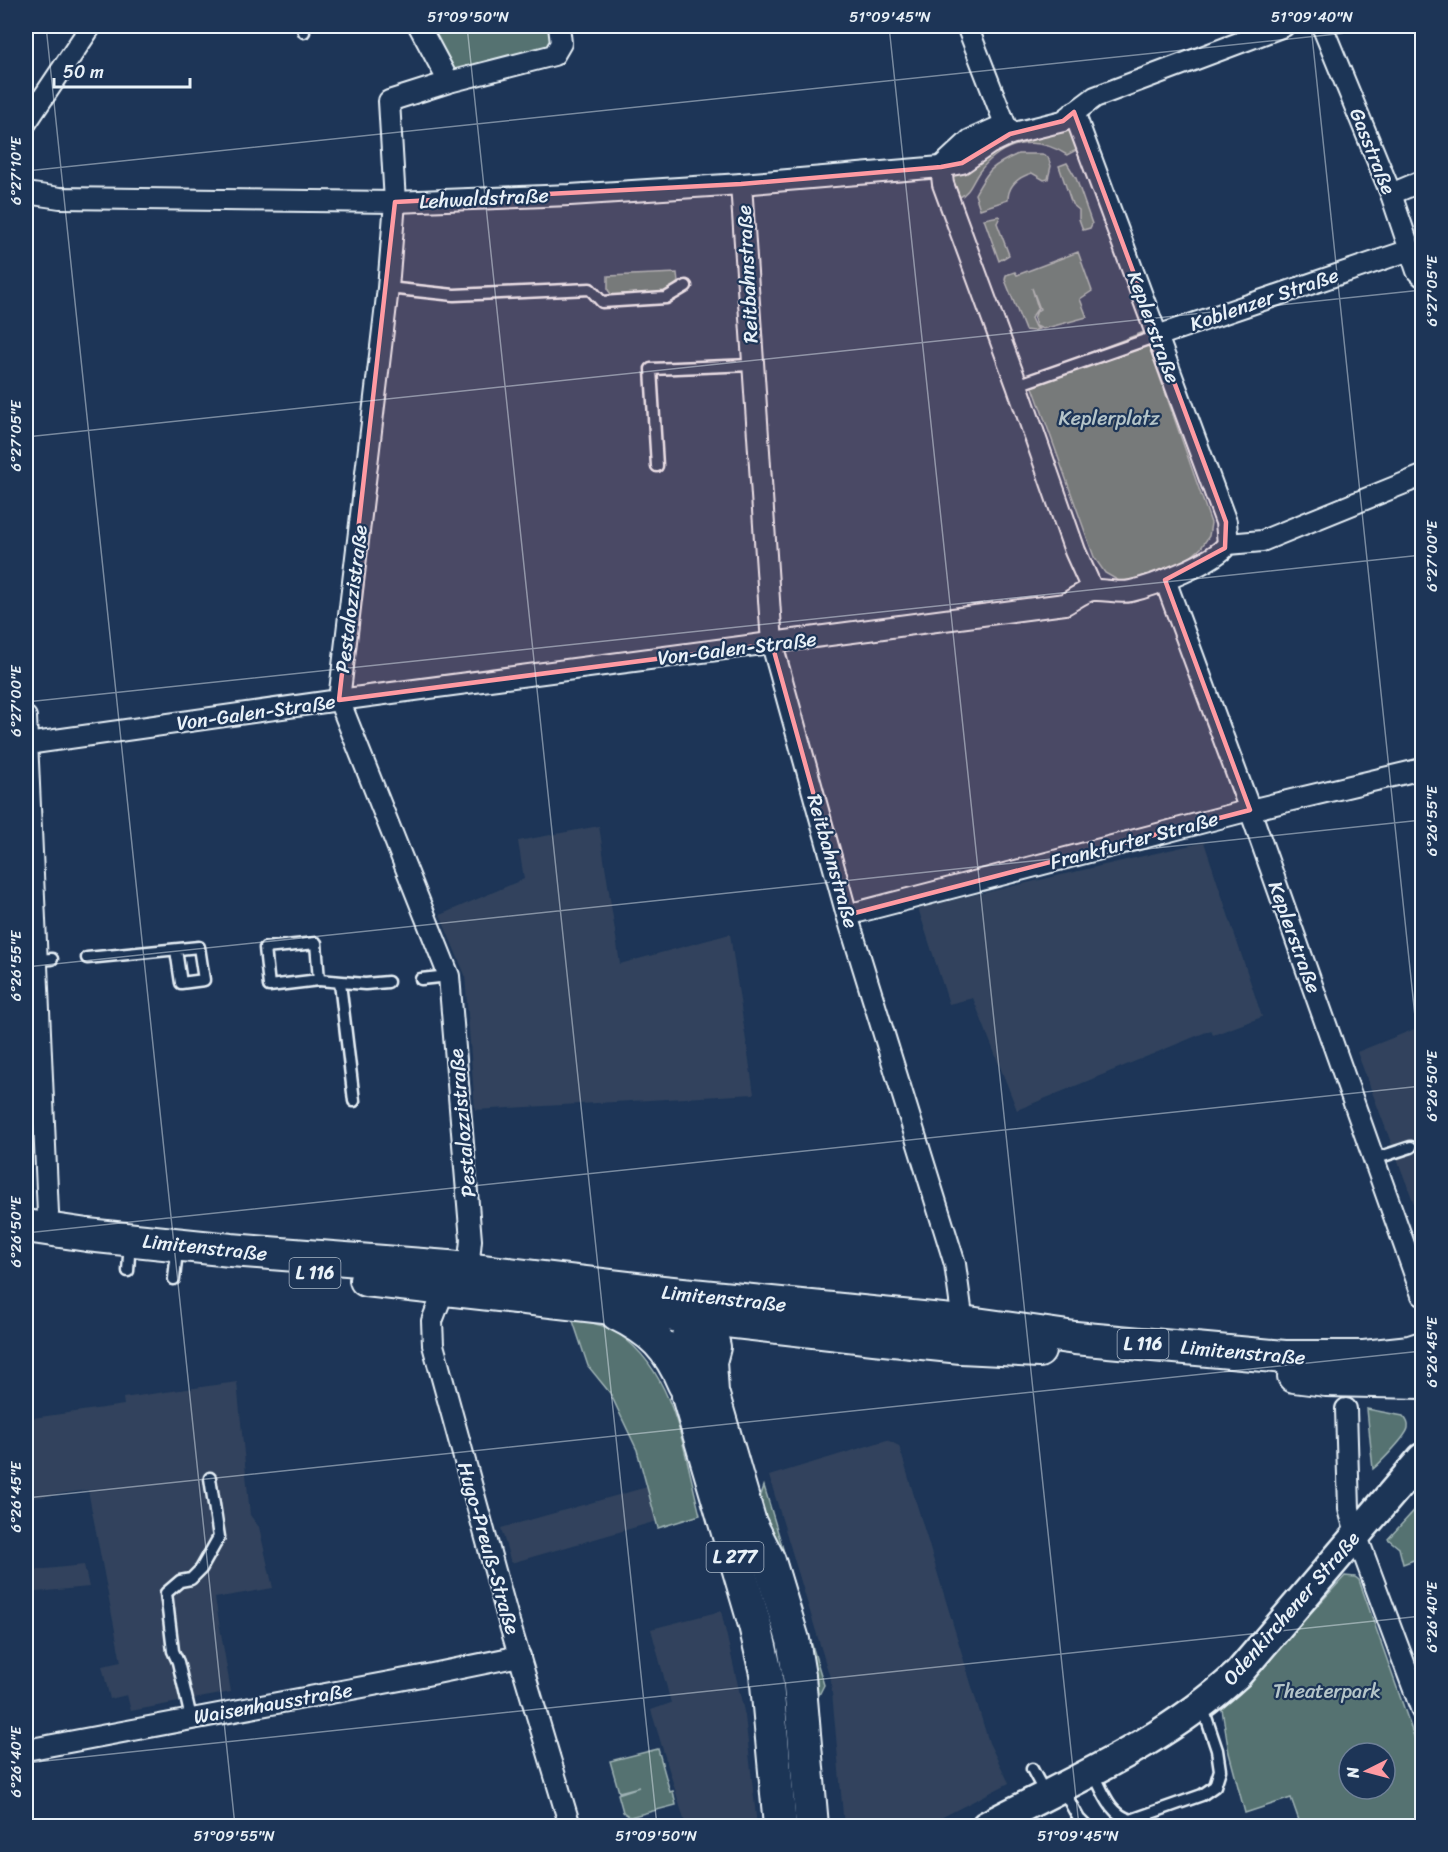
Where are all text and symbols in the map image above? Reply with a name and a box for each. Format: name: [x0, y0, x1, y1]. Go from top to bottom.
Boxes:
text: 51°09'50"N: [427, 4, 509, 30]
text: 51°09'45"N: [849, 4, 931, 30]
text: 51°09'40"N: [1271, 4, 1353, 30]
scale bar: [54, 51, 190, 89]
text: 50 m: [63, 56, 104, 88]
street label: Gasstraße: [1339, 103, 1406, 200]
text: 6°27'10"E: [3, 135, 29, 205]
street label: Lehwaldstraße: [418, 178, 550, 219]
street label: Reitbahnstraße: [726, 204, 769, 344]
text: 6°27'05"E: [1419, 254, 1445, 326]
street label: Koblenzer Straße: [1185, 258, 1343, 341]
street label: Keplerstraße: [1117, 266, 1190, 388]
text: 6°27'05"E: [3, 399, 29, 471]
park label: Keplerplatz: [1058, 401, 1160, 436]
text: 6°27'00"E: [1419, 519, 1445, 592]
street label: Pestalozzistraße: [325, 523, 378, 675]
street label: Von-Galen-Straße: [655, 621, 819, 676]
text: 6°27'00"E: [3, 664, 29, 737]
street label: Von-Galen-Straße: [174, 684, 338, 741]
text: 6°26'55"E: [1419, 784, 1445, 856]
street label: Reitbahnstraße: [797, 790, 868, 932]
street label: Frankfurter Straße: [1046, 801, 1222, 880]
street label: Keplerstraße: [1258, 876, 1331, 998]
text: 6°26'55"E: [3, 929, 29, 1001]
street label: Pestalozzistraße: [439, 1047, 486, 1199]
text: 6°26'50"E: [1419, 1049, 1445, 1121]
text: 6°26'50"E: [3, 1195, 29, 1267]
street label: Limitenstraße: [141, 1224, 269, 1271]
road number: L 116: [290, 1258, 340, 1288]
street label: Limitenstraße: [660, 1275, 788, 1322]
text: 6°26'45"E: [1419, 1315, 1445, 1387]
road number: L 116: [1118, 1329, 1168, 1359]
street label: Limitenstraße: [1179, 1330, 1307, 1375]
street label: Hugo-Preuß-Straße: [447, 1458, 530, 1639]
text: 6°26'45"E: [3, 1460, 29, 1532]
street label: Odenkirchener Straße: [1214, 1523, 1369, 1694]
road number: L 277: [706, 1542, 764, 1572]
text: 6°26'40"E: [1419, 1580, 1445, 1653]
street label: Waisenhausstraße: [191, 1672, 355, 1735]
park label: Theaterpark: [1273, 1674, 1381, 1709]
text: 6°26'40"E: [3, 1725, 29, 1798]
north arrow: [1337, 1741, 1397, 1801]
text: N: [1337, 1765, 1368, 1781]
text: 51°09'55"N: [193, 1823, 275, 1849]
text: 51°09'50"N: [615, 1823, 697, 1849]
text: 51°09'45"N: [1037, 1823, 1119, 1849]

